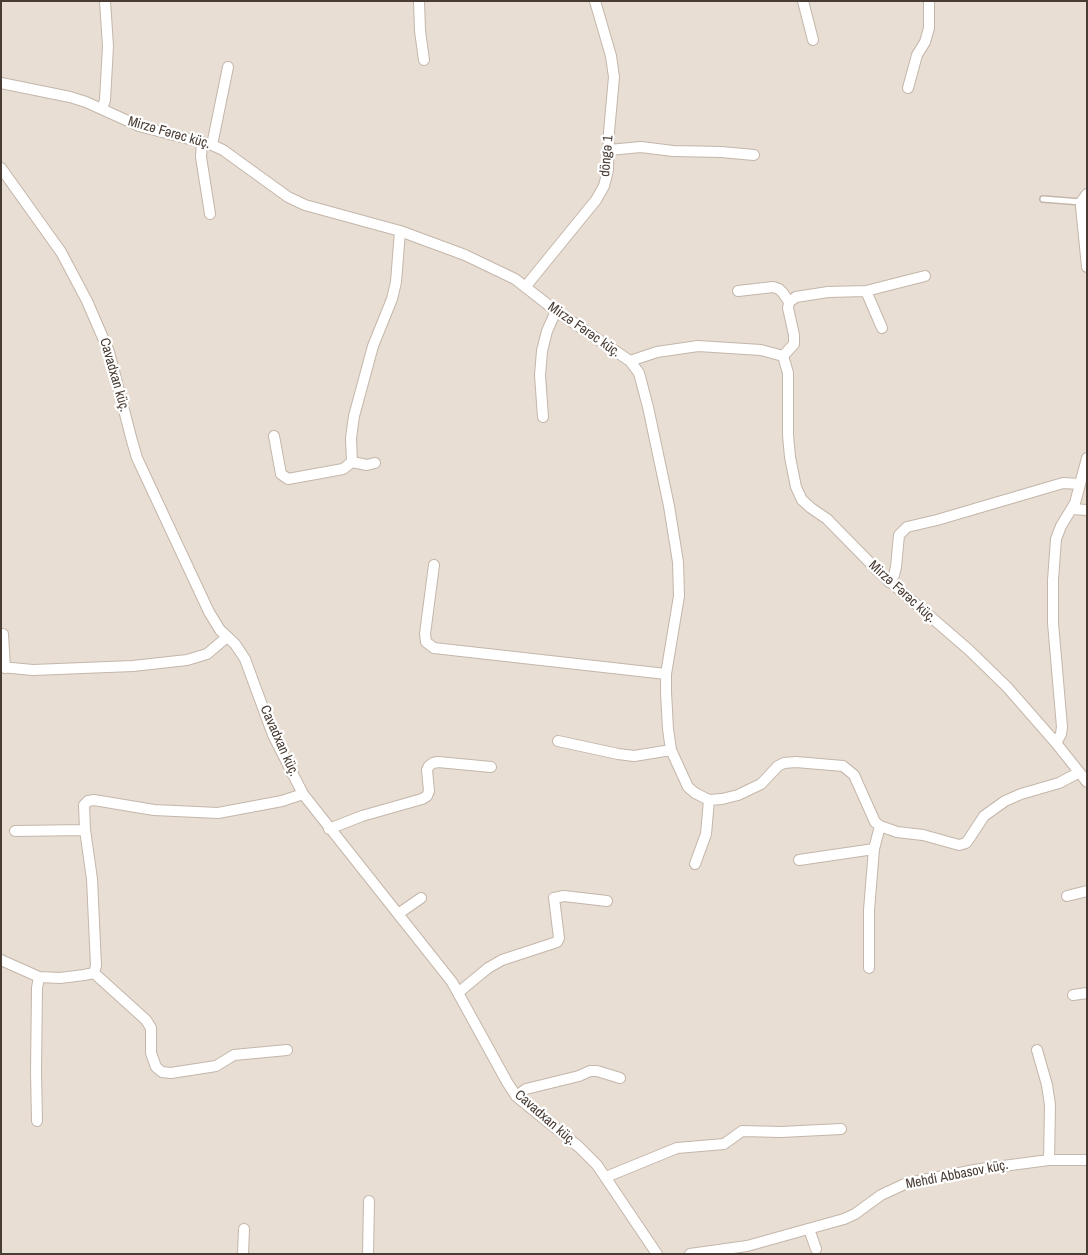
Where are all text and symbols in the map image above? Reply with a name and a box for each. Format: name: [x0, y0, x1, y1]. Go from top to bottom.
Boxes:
street label: Mirzə Fərəc küç.: [126, 113, 212, 153]
street label: döngə 1: [597, 135, 617, 177]
street label: Mirzə Fərəc küç.: [544, 299, 624, 361]
street label: Cavadxan küç.: [95, 336, 133, 414]
street label: Mirzə Fərəc küç.: [865, 557, 939, 627]
street label: Cavadxan küç.: [256, 703, 302, 779]
street label: Cavadxan küç.: [511, 1087, 579, 1149]
street label: Mehdi Abbasov küç.: [904, 1157, 1010, 1193]

